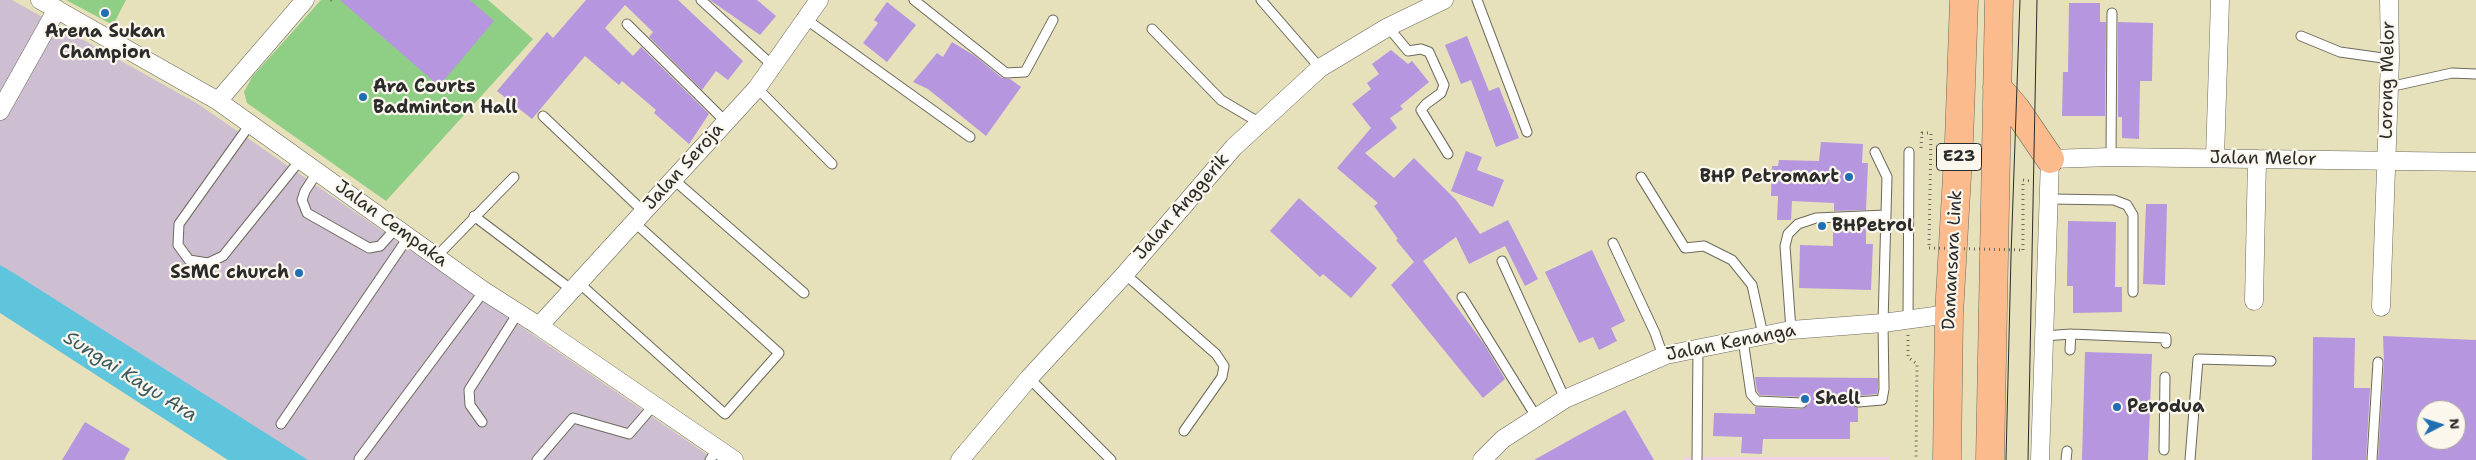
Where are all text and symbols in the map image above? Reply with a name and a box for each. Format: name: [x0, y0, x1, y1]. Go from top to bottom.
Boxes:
marker: Arena Sukan Champion: [99, 7, 111, 19]
place label: Arena Sukan Champion: [45, 21, 165, 64]
street label: Lorong Melor: [2376, 21, 2400, 139]
place label: Ara Courts Badminton Hall: [373, 76, 518, 118]
marker: Ara Courts Badminton Hall: [357, 91, 369, 103]
street label: Jalan Seroja: [639, 119, 729, 215]
road number: E23: [1936, 144, 1982, 170]
street label: Jalan Melor: [2209, 147, 2317, 171]
street label: Jalan Anggerik: [1130, 149, 1234, 265]
place label: BHP Petromart: [1700, 166, 1839, 188]
marker: BHP Petromart: [1843, 171, 1855, 183]
street label: Jalan Cempaka: [330, 176, 452, 272]
street label: Damansara Link: [1939, 189, 1967, 331]
place label: BHPetrol: [1832, 215, 1913, 237]
marker: BHPetrol: [1816, 220, 1828, 232]
place label: SSMC church: [170, 262, 289, 284]
marker: SSMC church: [293, 267, 305, 279]
street label: Jalan Kenanga: [1664, 320, 1798, 366]
water label: Sungai Kayu Ara: [59, 327, 201, 427]
place label: Shell: [1815, 388, 1860, 410]
marker: Shell: [1799, 393, 1811, 405]
place label: Perodua: [2127, 396, 2204, 418]
north arrow: [2416, 400, 2466, 450]
marker: Perodua: [2111, 401, 2123, 413]
text: N: [2445, 417, 2464, 430]

